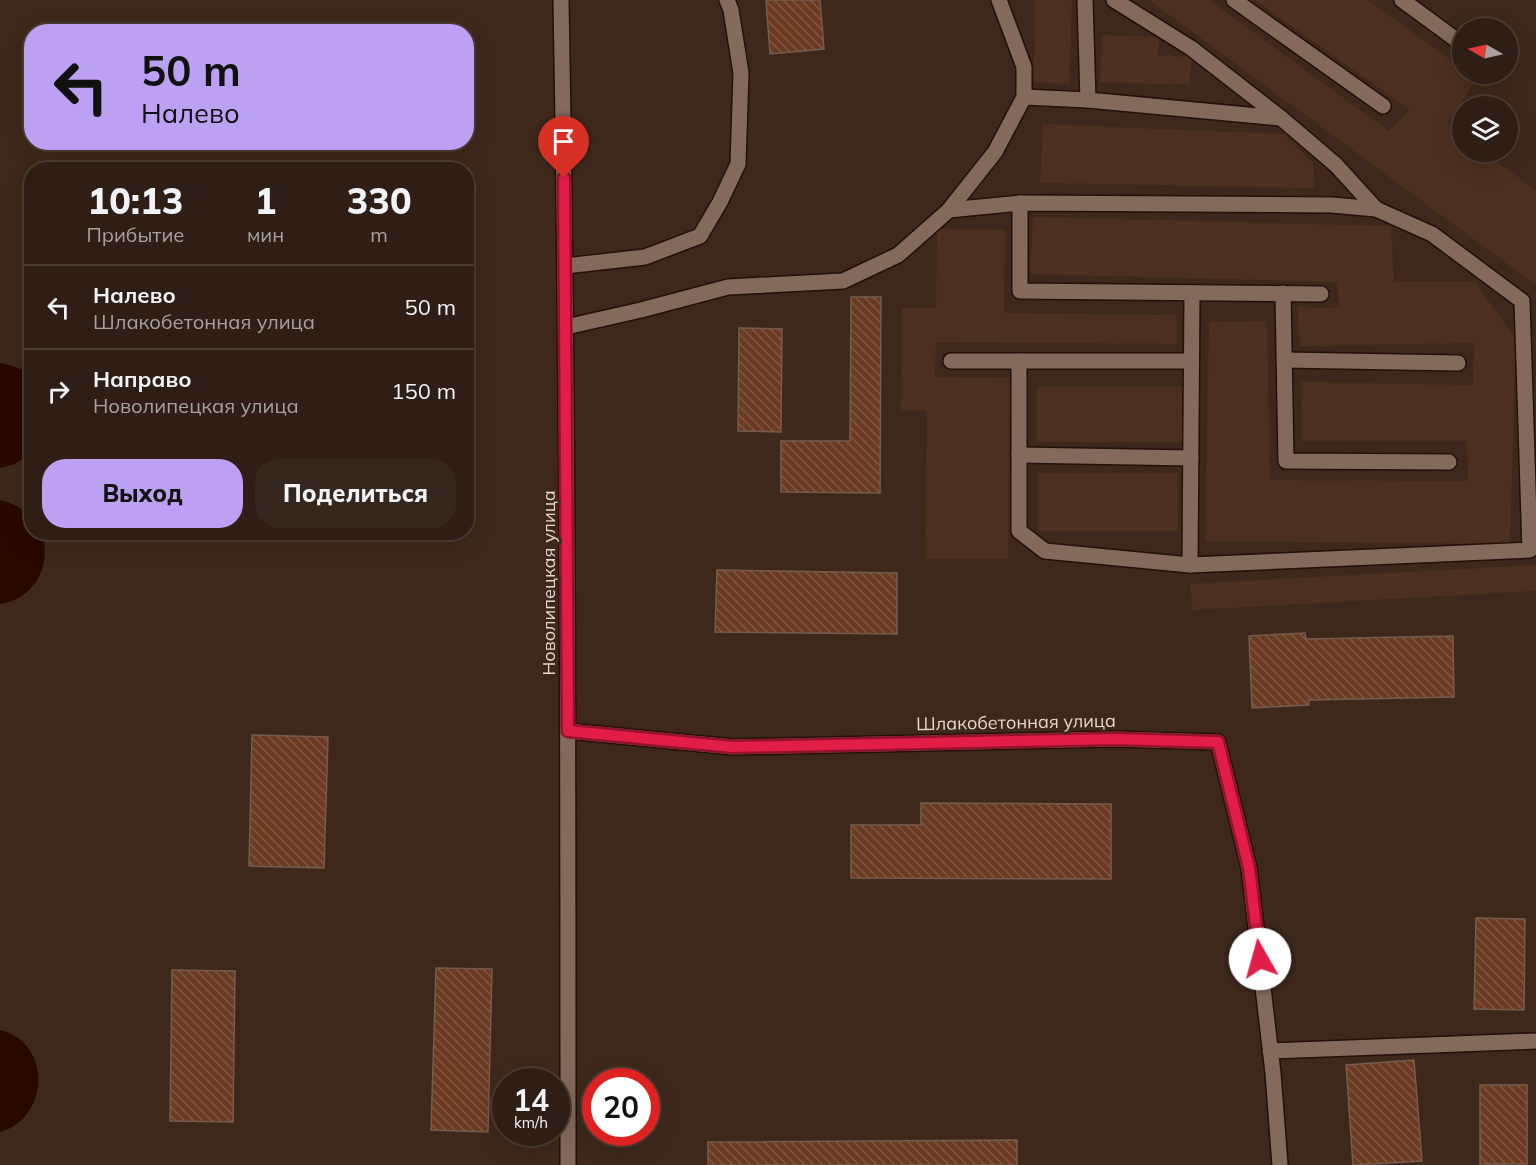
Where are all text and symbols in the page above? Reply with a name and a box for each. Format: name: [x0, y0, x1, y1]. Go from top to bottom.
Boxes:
north arrow: [1452, 18, 1518, 84]
map controls: [1452, 18, 1518, 162]
text: 50 m: [141, 44, 241, 97]
icon: left: [42, 48, 120, 126]
text: Налево: [141, 96, 240, 130]
button: layers: [1452, 96, 1518, 162]
pin: [538, 116, 589, 178]
icon: arrive: [547, 125, 580, 158]
text: 10:13: [88, 178, 183, 223]
text: 1: [255, 178, 276, 223]
text: 330: [347, 178, 412, 223]
text: Прибытие: [86, 222, 184, 247]
text: мин: [247, 222, 284, 247]
text: m: [370, 222, 388, 247]
text: Налево: [93, 281, 176, 309]
icon: left: [42, 291, 75, 324]
text: 50 m: [405, 293, 456, 321]
text: Шлакобетонная улица: [93, 309, 315, 334]
text: Направо: [93, 365, 191, 393]
icon: right: [42, 375, 75, 408]
text: 150 m: [391, 377, 456, 405]
text: Новолипецкая улица: [93, 393, 299, 418]
button: Выход: [42, 459, 243, 528]
button: Поделиться: [255, 459, 456, 528]
street label: Новолипецкая улица: [537, 490, 560, 676]
street label: Шлакобетонная улица: [916, 709, 1116, 735]
position arrow: [1228, 927, 1292, 991]
speed limit sign: 20: [582, 1068, 660, 1146]
text: 14: [513, 1081, 549, 1119]
text: km/h: [514, 1113, 548, 1132]

